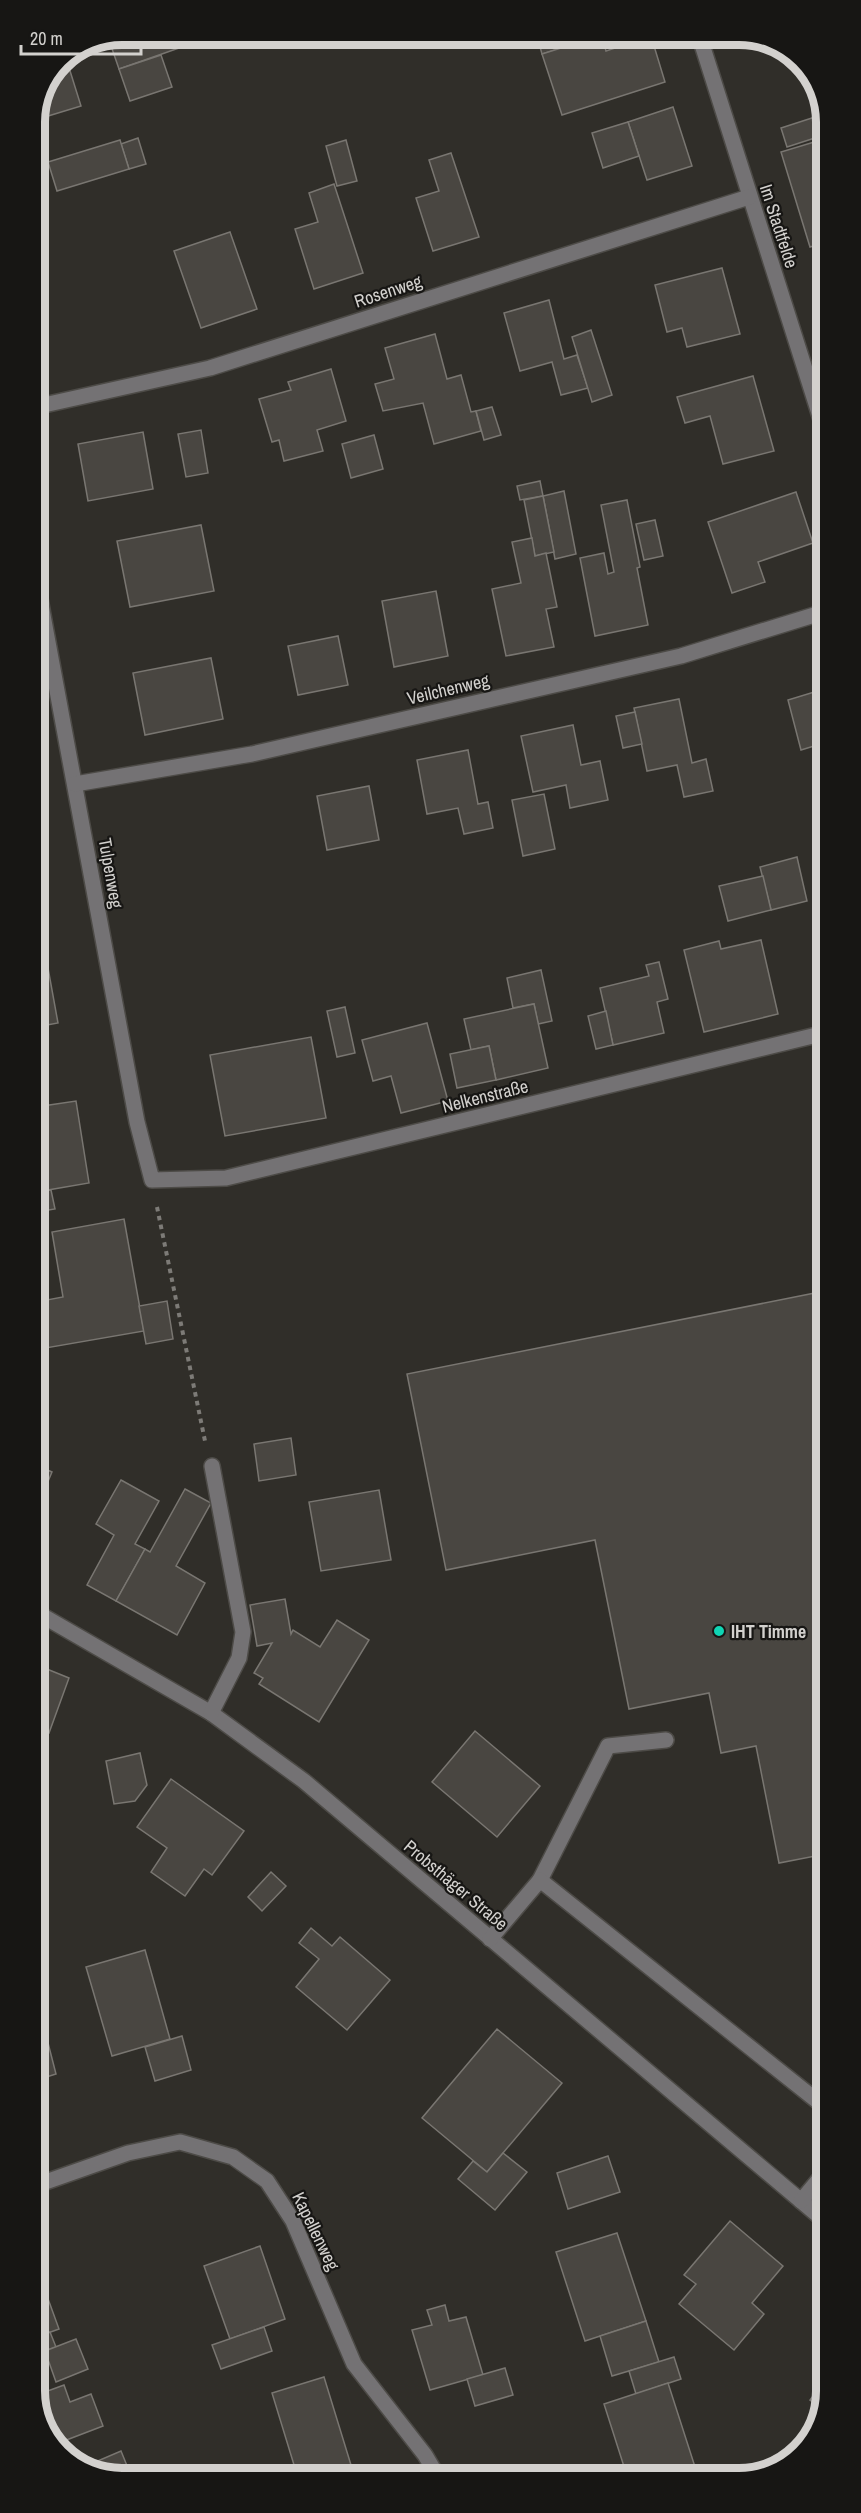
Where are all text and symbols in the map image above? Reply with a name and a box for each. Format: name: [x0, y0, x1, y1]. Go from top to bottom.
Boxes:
scale bar: [21, 18, 141, 56]
text: 20 m: [30, 26, 63, 51]
street label: Im Stadtfelde: [754, 181, 804, 271]
street label: Rosenweg: [351, 268, 426, 314]
street label: Veilchenweg: [404, 667, 492, 711]
street label: Tulpenweg: [93, 836, 130, 911]
street label: Nelkenstraße: [439, 1073, 531, 1119]
place label: IHT Timme: [731, 1619, 806, 1644]
marker: IHT Timme: [712, 1624, 726, 1638]
street label: Probsthäger Straße: [399, 1834, 513, 1936]
street label: Kapellenweg: [286, 2188, 346, 2275]

